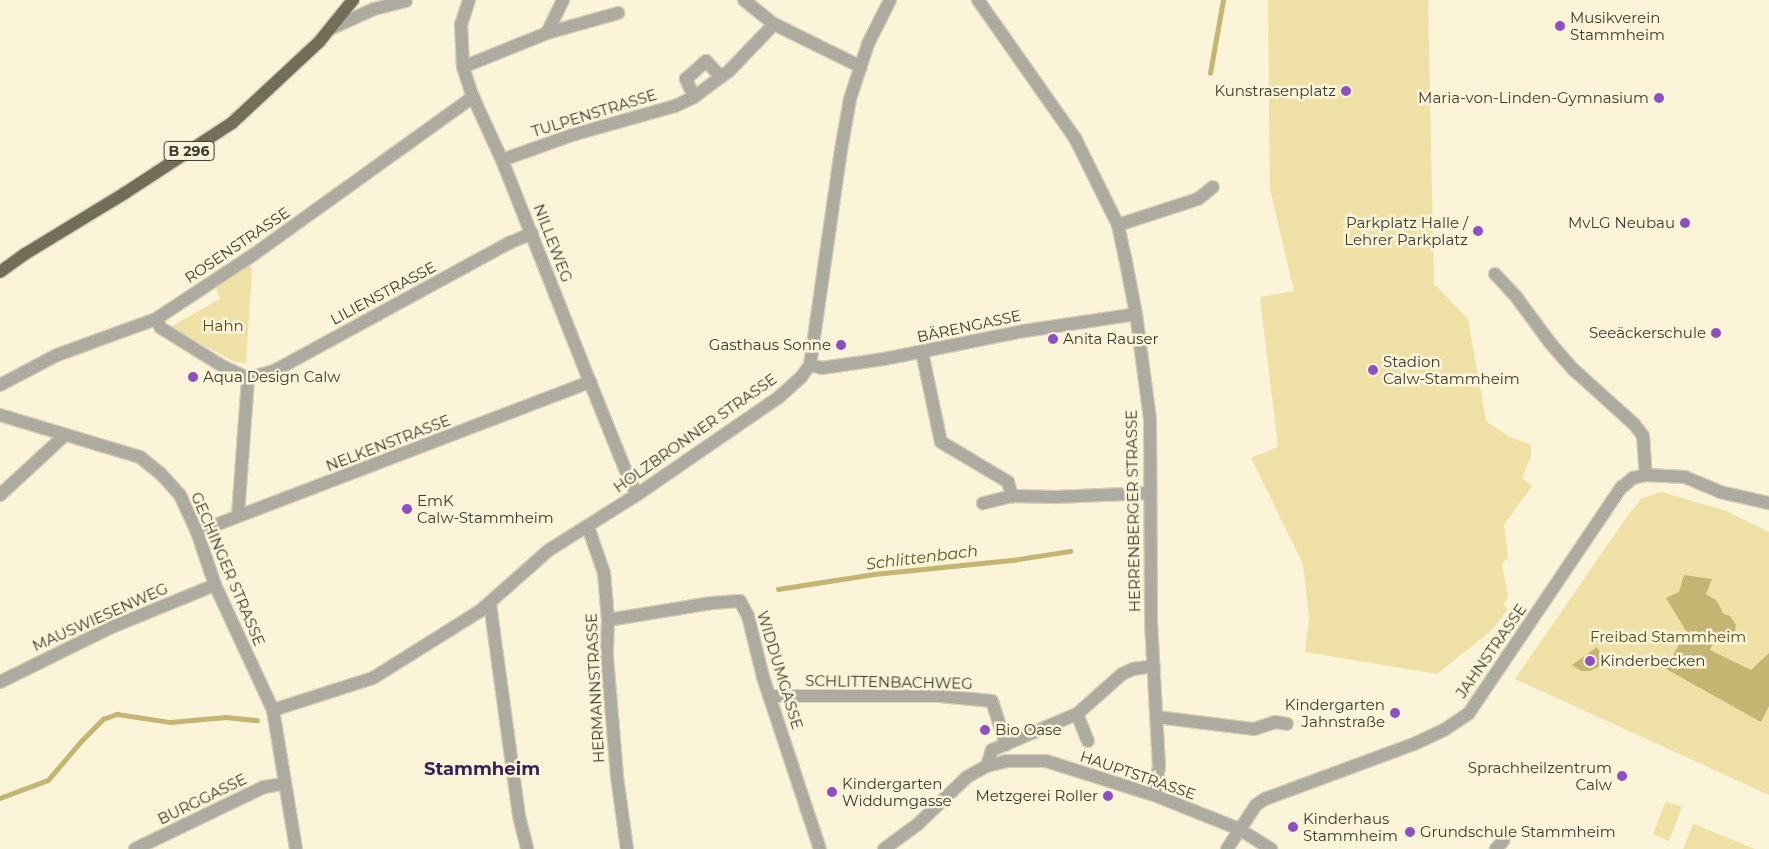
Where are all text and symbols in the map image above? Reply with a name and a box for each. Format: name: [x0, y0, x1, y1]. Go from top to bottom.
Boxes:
place label: Musikverein Stammheim: [1570, 8, 1665, 43]
marker: Musikverein Stammheim: [1554, 20, 1566, 32]
place label: Kunstrasenplatz: [1214, 82, 1336, 100]
street label: TULPENSTRASSE: [529, 85, 659, 141]
marker: Kunstrasenplatz: [1340, 85, 1352, 97]
place label: Maria-von-Linden-Gymnasium: [1418, 89, 1649, 107]
marker: Maria-von-Linden-Gymnasium: [1653, 92, 1665, 104]
road number: B 296: [163, 140, 215, 162]
street label: NILLEWEG: [530, 201, 576, 285]
street label: ROSENSTRASSE: [181, 203, 293, 287]
place label: Parkplatz Halle / Lehrer Parkplatz: [1344, 213, 1468, 248]
place label: MvLG Neubau: [1568, 214, 1675, 232]
marker: MvLG Neubau: [1679, 217, 1691, 229]
marker: Parkplatz Halle / Lehrer Parkplatz: [1472, 225, 1484, 237]
street label: LILIENSTRASSE: [327, 258, 439, 328]
street label: BÄRENGASSE: [915, 306, 1023, 346]
park label: Hahn: [202, 317, 244, 335]
place label: Seeäckerschule: [1589, 324, 1706, 342]
marker: Seeäckerschule: [1710, 327, 1722, 339]
place label: Anita Rauser: [1063, 330, 1158, 348]
marker: Anita Rauser: [1047, 333, 1059, 345]
place label: Gasthaus Sonne: [709, 336, 831, 354]
marker: Gasthaus Sonne: [835, 339, 847, 351]
place label: Stadion Calw-Stammheim: [1383, 352, 1520, 387]
marker: Stadion Calw-Stammheim: [1367, 364, 1379, 376]
place label: Aqua Design Calw: [203, 368, 340, 386]
street label: HOLZBRONNER STRASSE: [610, 370, 780, 496]
marker: Aqua Design Calw: [187, 371, 199, 383]
street label: HERRENBERGER STRASSE: [1122, 410, 1144, 612]
street label: NELKENSTRASSE: [323, 411, 453, 475]
street label: GECHINGER STRASSE: [187, 489, 269, 649]
place label: EmK Calw-Stammheim: [417, 491, 554, 526]
marker: EmK Calw-Stammheim: [401, 503, 413, 515]
water label: Schlittenbach: [865, 542, 979, 574]
street label: MAUSWIESENWEG: [30, 579, 170, 655]
street label: JAHNSTRASSE: [1452, 601, 1530, 701]
street label: WIDDUMGASSE: [753, 609, 807, 731]
street label: HERMANNSTRASSE: [582, 612, 608, 764]
park label: Freibad Stammheim: [1590, 628, 1746, 646]
place label: Kinderbecken: [1600, 652, 1705, 670]
marker: Kinderbecken: [1584, 655, 1596, 667]
street label: SCHLITTENBACHWEG: [805, 672, 973, 692]
place label: Kindergarten Jahnstraße: [1285, 695, 1385, 730]
marker: Kindergarten Jahnstraße: [1389, 707, 1401, 719]
place label: Bio Oase: [995, 721, 1061, 739]
marker: Bio Oase: [979, 724, 991, 736]
street label: HAUPTSTRASSE: [1078, 747, 1198, 803]
district label: Stammheim: [424, 758, 540, 780]
place label: Sprachheilzentrum Calw: [1468, 758, 1612, 793]
street label: BURGGASSE: [155, 770, 249, 828]
marker: Sprachheilzentrum Calw: [1616, 770, 1628, 782]
place label: Kindergarten Widdumgasse: [842, 774, 952, 809]
marker: Kindergarten Widdumgasse: [826, 786, 838, 798]
place label: Metzgerei Roller: [975, 787, 1098, 805]
marker: Metzgerei Roller: [1102, 790, 1114, 802]
place label: Kinderhaus Stammheim: [1303, 809, 1398, 844]
marker: Kinderhaus Stammheim: [1287, 821, 1299, 833]
place label: Grundschule Stammheim: [1420, 823, 1616, 841]
marker: Grundschule Stammheim: [1404, 826, 1416, 838]

